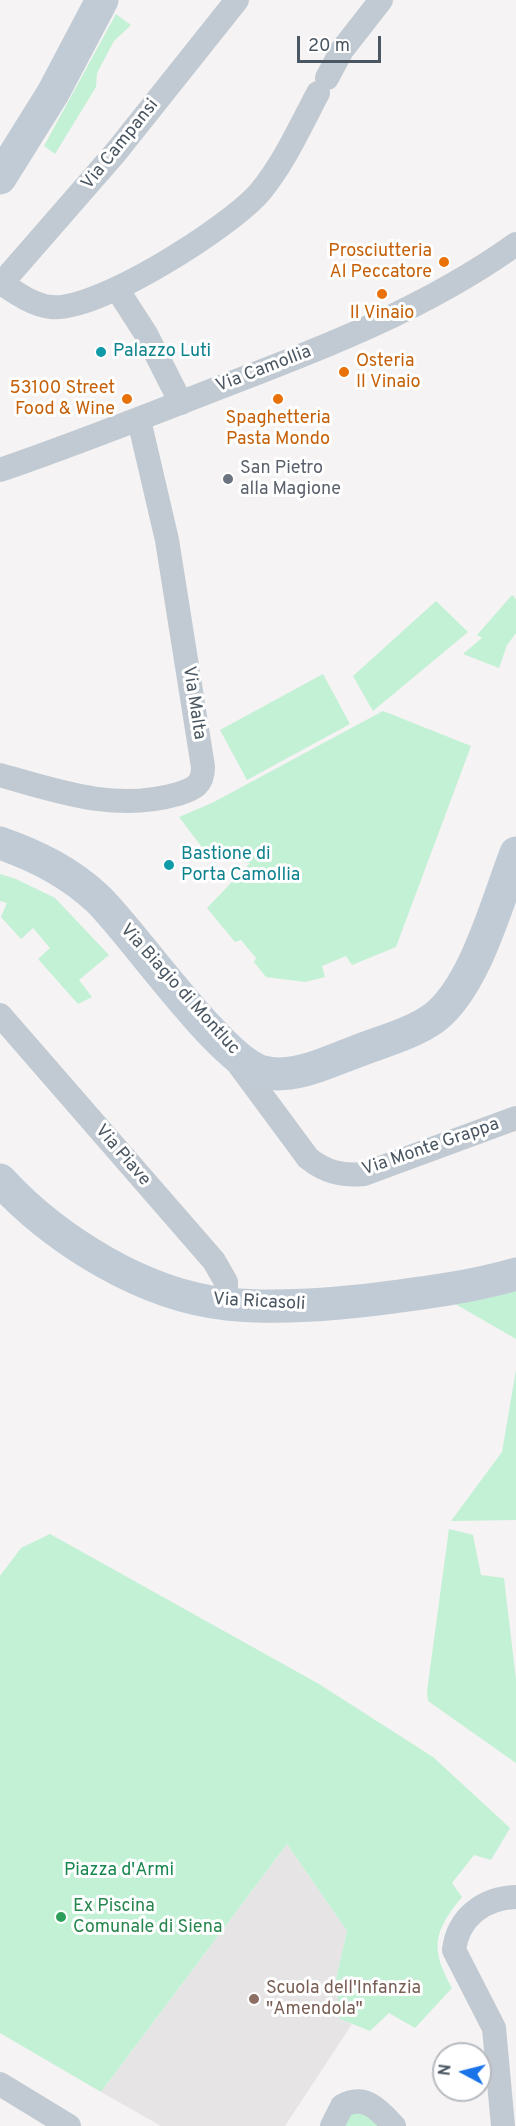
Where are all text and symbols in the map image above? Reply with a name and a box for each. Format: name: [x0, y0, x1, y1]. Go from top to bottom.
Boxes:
scale bar: [300, 24, 384, 62]
text: 20 m: [308, 35, 350, 58]
street label: Via Campansi: [78, 95, 164, 195]
place label: Prosciutteria Al Peccatore: [328, 241, 432, 284]
marker: Prosciutteria Al Peccatore: [437, 255, 451, 269]
marker: Il Vinaio: [375, 287, 389, 301]
place label: Il Vinaio: [350, 303, 414, 325]
place label: Palazzo Luti: [113, 341, 211, 363]
street label: Via Camollia: [213, 342, 315, 398]
marker: Palazzo Luti: [94, 345, 108, 359]
place label: Osteria Il Vinaio: [356, 351, 421, 394]
marker: Osteria Il Vinaio: [337, 365, 351, 379]
place label: 53100 Street Food & Wine: [10, 378, 115, 420]
marker: 53100 Street Food & Wine: [120, 392, 134, 406]
marker: Spaghetteria Pasta Mondo: [271, 392, 285, 406]
place label: Spaghetteria Pasta Mondo: [226, 408, 330, 450]
place label: San Pietro alla Magione: [240, 458, 341, 500]
marker: San Pietro alla Magione: [221, 472, 235, 486]
street label: Via Malta: [177, 665, 209, 741]
place label: Bastione di Porta Camollia: [181, 844, 300, 886]
marker: Bastione di Porta Camollia: [162, 858, 176, 872]
street label: Via Biagio di Montluc: [115, 920, 243, 1060]
street label: Via Monte Grappa: [360, 1114, 502, 1182]
street label: Via Piave: [90, 1121, 154, 1191]
street label: Via Ricasoli: [212, 1290, 306, 1316]
park label: Piazza d'Armi: [64, 1860, 174, 1882]
place label: Ex Piscina Comunale di Siena: [73, 1896, 222, 1938]
marker: Ex Piscina Comunale di Siena: [54, 1910, 68, 1924]
place label: Scuola dell'Infanzia "Amendola": [266, 1978, 421, 2020]
marker: Scuola dell'Infanzia "Amendola": [247, 1992, 261, 2006]
north arrow: [432, 2042, 492, 2102]
text: N: [435, 2063, 457, 2077]

